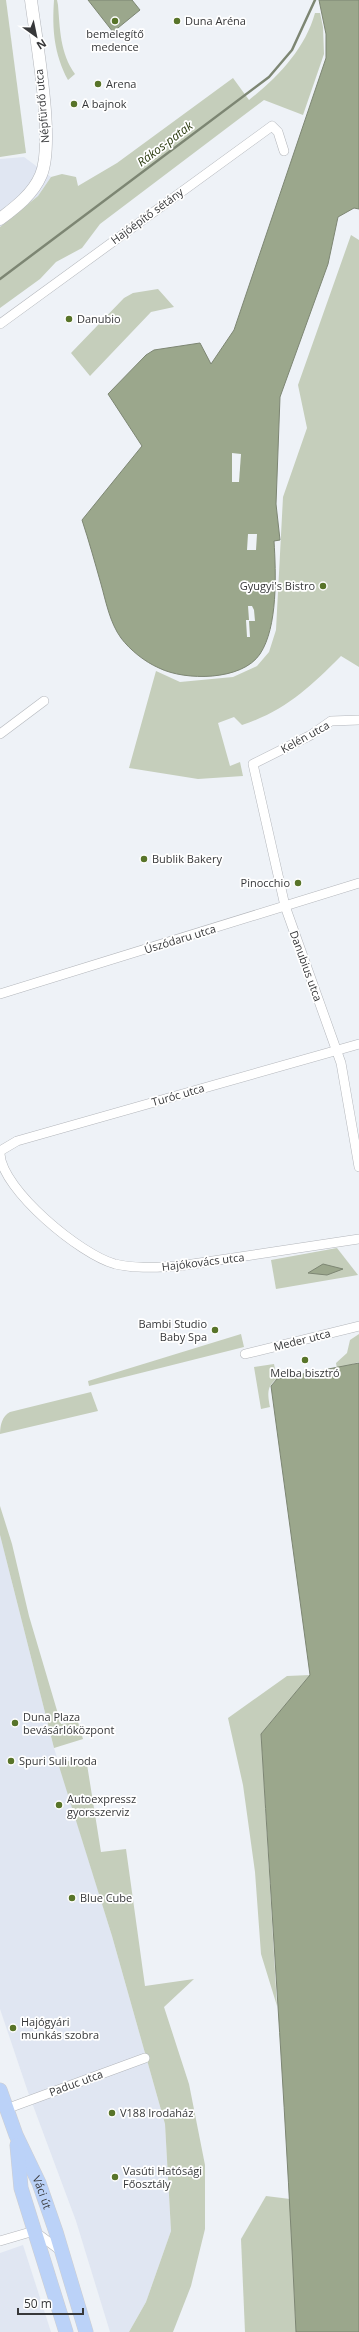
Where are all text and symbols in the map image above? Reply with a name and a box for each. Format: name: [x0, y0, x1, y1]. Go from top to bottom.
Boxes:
place label: Duna Aréna: [185, 13, 246, 28]
north arrow: [16, 16, 56, 56]
marker: bemelegítő medence: [110, 16, 120, 26]
marker: Duna Aréna: [172, 16, 182, 26]
place label: bemelegítő medence: [86, 26, 144, 54]
text: N: [34, 36, 50, 54]
street label: Népfürdő utca: [31, 68, 52, 144]
place label: Arena: [106, 76, 137, 91]
marker: Arena: [93, 79, 103, 89]
place label: A bajnok: [82, 96, 127, 111]
marker: A bajnok: [69, 99, 79, 109]
water label: Rákos-patak: [133, 116, 197, 170]
street label: Hajóépítő sétány: [107, 184, 186, 247]
place label: Danubio: [77, 311, 121, 326]
marker: Danubio: [64, 314, 74, 324]
place label: Gyugyi's Bistro: [240, 578, 315, 593]
marker: Gyugyi's Bistro: [318, 581, 328, 591]
street label: Kelén utca: [278, 717, 332, 756]
place label: Bublik Bakery: [152, 851, 222, 866]
marker: Bublik Bakery: [139, 854, 149, 864]
place label: Pinocchio: [241, 875, 290, 890]
marker: Pinocchio: [293, 878, 303, 888]
street label: Úszódaru utca: [142, 921, 217, 957]
street label: Danubius utca: [287, 928, 326, 1003]
street label: Turóc utca: [150, 1080, 206, 1109]
street label: Hajókovács utca: [161, 1249, 245, 1274]
place label: Bambi Studio Baby Spa: [138, 1316, 207, 1344]
marker: Bambi Studio Baby Spa: [210, 1325, 220, 1335]
street label: Meder utca: [272, 1325, 332, 1354]
marker: Melba bisztró: [300, 1355, 310, 1365]
place label: Melba bisztró: [270, 1365, 340, 1380]
place label: Duna Plaza bevásárlóközpont: [23, 1709, 114, 1737]
marker: Duna Plaza bevásárlóközpont: [10, 1718, 20, 1728]
place label: Spuri Suli Iroda: [19, 1753, 97, 1768]
marker: Spuri Suli Iroda: [6, 1756, 16, 1766]
place label: Autoexpressz gyorsszerviz: [67, 1791, 136, 1819]
marker: Autoexpressz gyorsszerviz: [54, 1800, 64, 1810]
place label: Blue Cube: [80, 1890, 132, 1905]
marker: Blue Cube: [67, 1893, 77, 1903]
place label: Hajógyári munkás szobra: [21, 2014, 99, 2042]
marker: Hajógyári munkás szobra: [8, 2023, 18, 2033]
street label: Paduc utca: [47, 2066, 105, 2099]
place label: V188 Irodaház: [120, 2105, 193, 2120]
marker: V188 Irodaház: [107, 2108, 117, 2118]
place label: Vasúti Hatósági Főosztály: [123, 2163, 202, 2191]
marker: Vasúti Hatósági Főosztály: [110, 2172, 120, 2182]
street label: Váci út: [30, 2173, 55, 2211]
scale bar: [18, 2290, 83, 2316]
text: 50 m: [24, 2295, 52, 2312]

